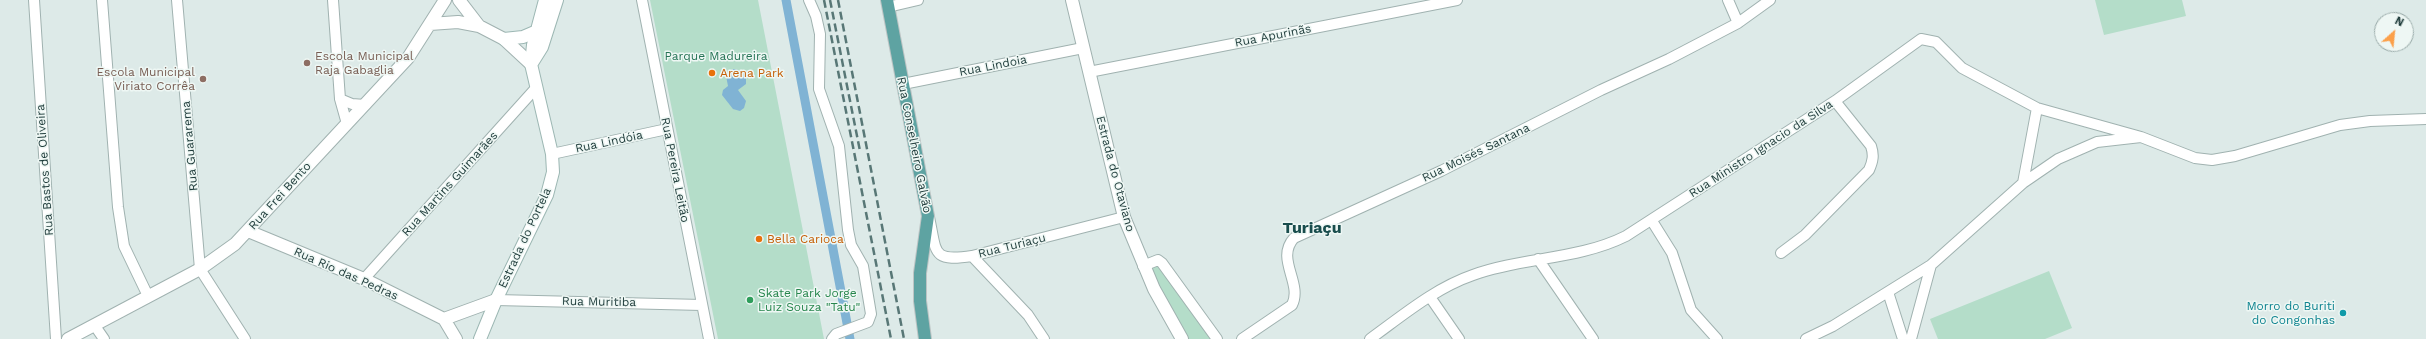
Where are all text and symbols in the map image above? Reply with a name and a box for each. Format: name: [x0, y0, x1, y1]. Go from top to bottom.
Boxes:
north arrow: [2374, 12, 2414, 52]
text: N: [2393, 14, 2406, 29]
street label: Rua Apurinãs: [1234, 22, 1312, 50]
place label: Escola Municipal Raja Gabaglia: [315, 49, 414, 77]
park label: Parque Madureira: [665, 49, 767, 63]
street label: Rua Lindoia: [958, 52, 1028, 80]
marker: Escola Municipal Raja Gabaglia: [302, 58, 312, 68]
place label: Escola Municipal Viriato Corrêa: [96, 65, 195, 93]
place label: Arena Park: [720, 66, 784, 80]
marker: Arena Park: [707, 68, 717, 78]
marker: Escola Municipal Viriato Corrêa: [198, 74, 208, 84]
street label: Rua Conselheiro Galvão: [894, 76, 934, 214]
street label: Rua Ministro Ignacio da Silva: [1686, 97, 1836, 201]
street label: Rua Guararema: [179, 100, 201, 192]
street label: Rua Bastos de Oliveira: [33, 104, 57, 236]
street label: Estrada do Otaviano: [1093, 115, 1137, 233]
street label: Rua Pereira Leitão: [658, 116, 692, 224]
street label: Rua Moisés Santana: [1420, 121, 1532, 185]
street label: Rua Lindóia: [574, 128, 644, 156]
street label: Rua Martins Guimarães: [399, 129, 501, 239]
street label: Rua Frei Bento: [246, 159, 314, 233]
street label: Estrada do Portela: [495, 186, 555, 290]
district label: Turiaçu: [1282, 218, 1342, 238]
street label: Rua Turiaçu: [977, 231, 1047, 261]
place label: Bella Carioca: [767, 232, 844, 246]
marker: Bella Carioca: [754, 234, 764, 244]
street label: Rua Rio das Pedras: [292, 244, 400, 304]
place label: Skate Park Jorge Luiz Souza "Tatu": [758, 286, 860, 314]
street label: Rua Muritiba: [562, 294, 636, 310]
marker: Skate Park Jorge Luiz Souza "Tatu": [745, 295, 755, 305]
place label: Morro do Buriti do Congonhas: [2246, 299, 2335, 327]
marker: Morro do Buriti do Congonhas: [2338, 308, 2348, 318]

